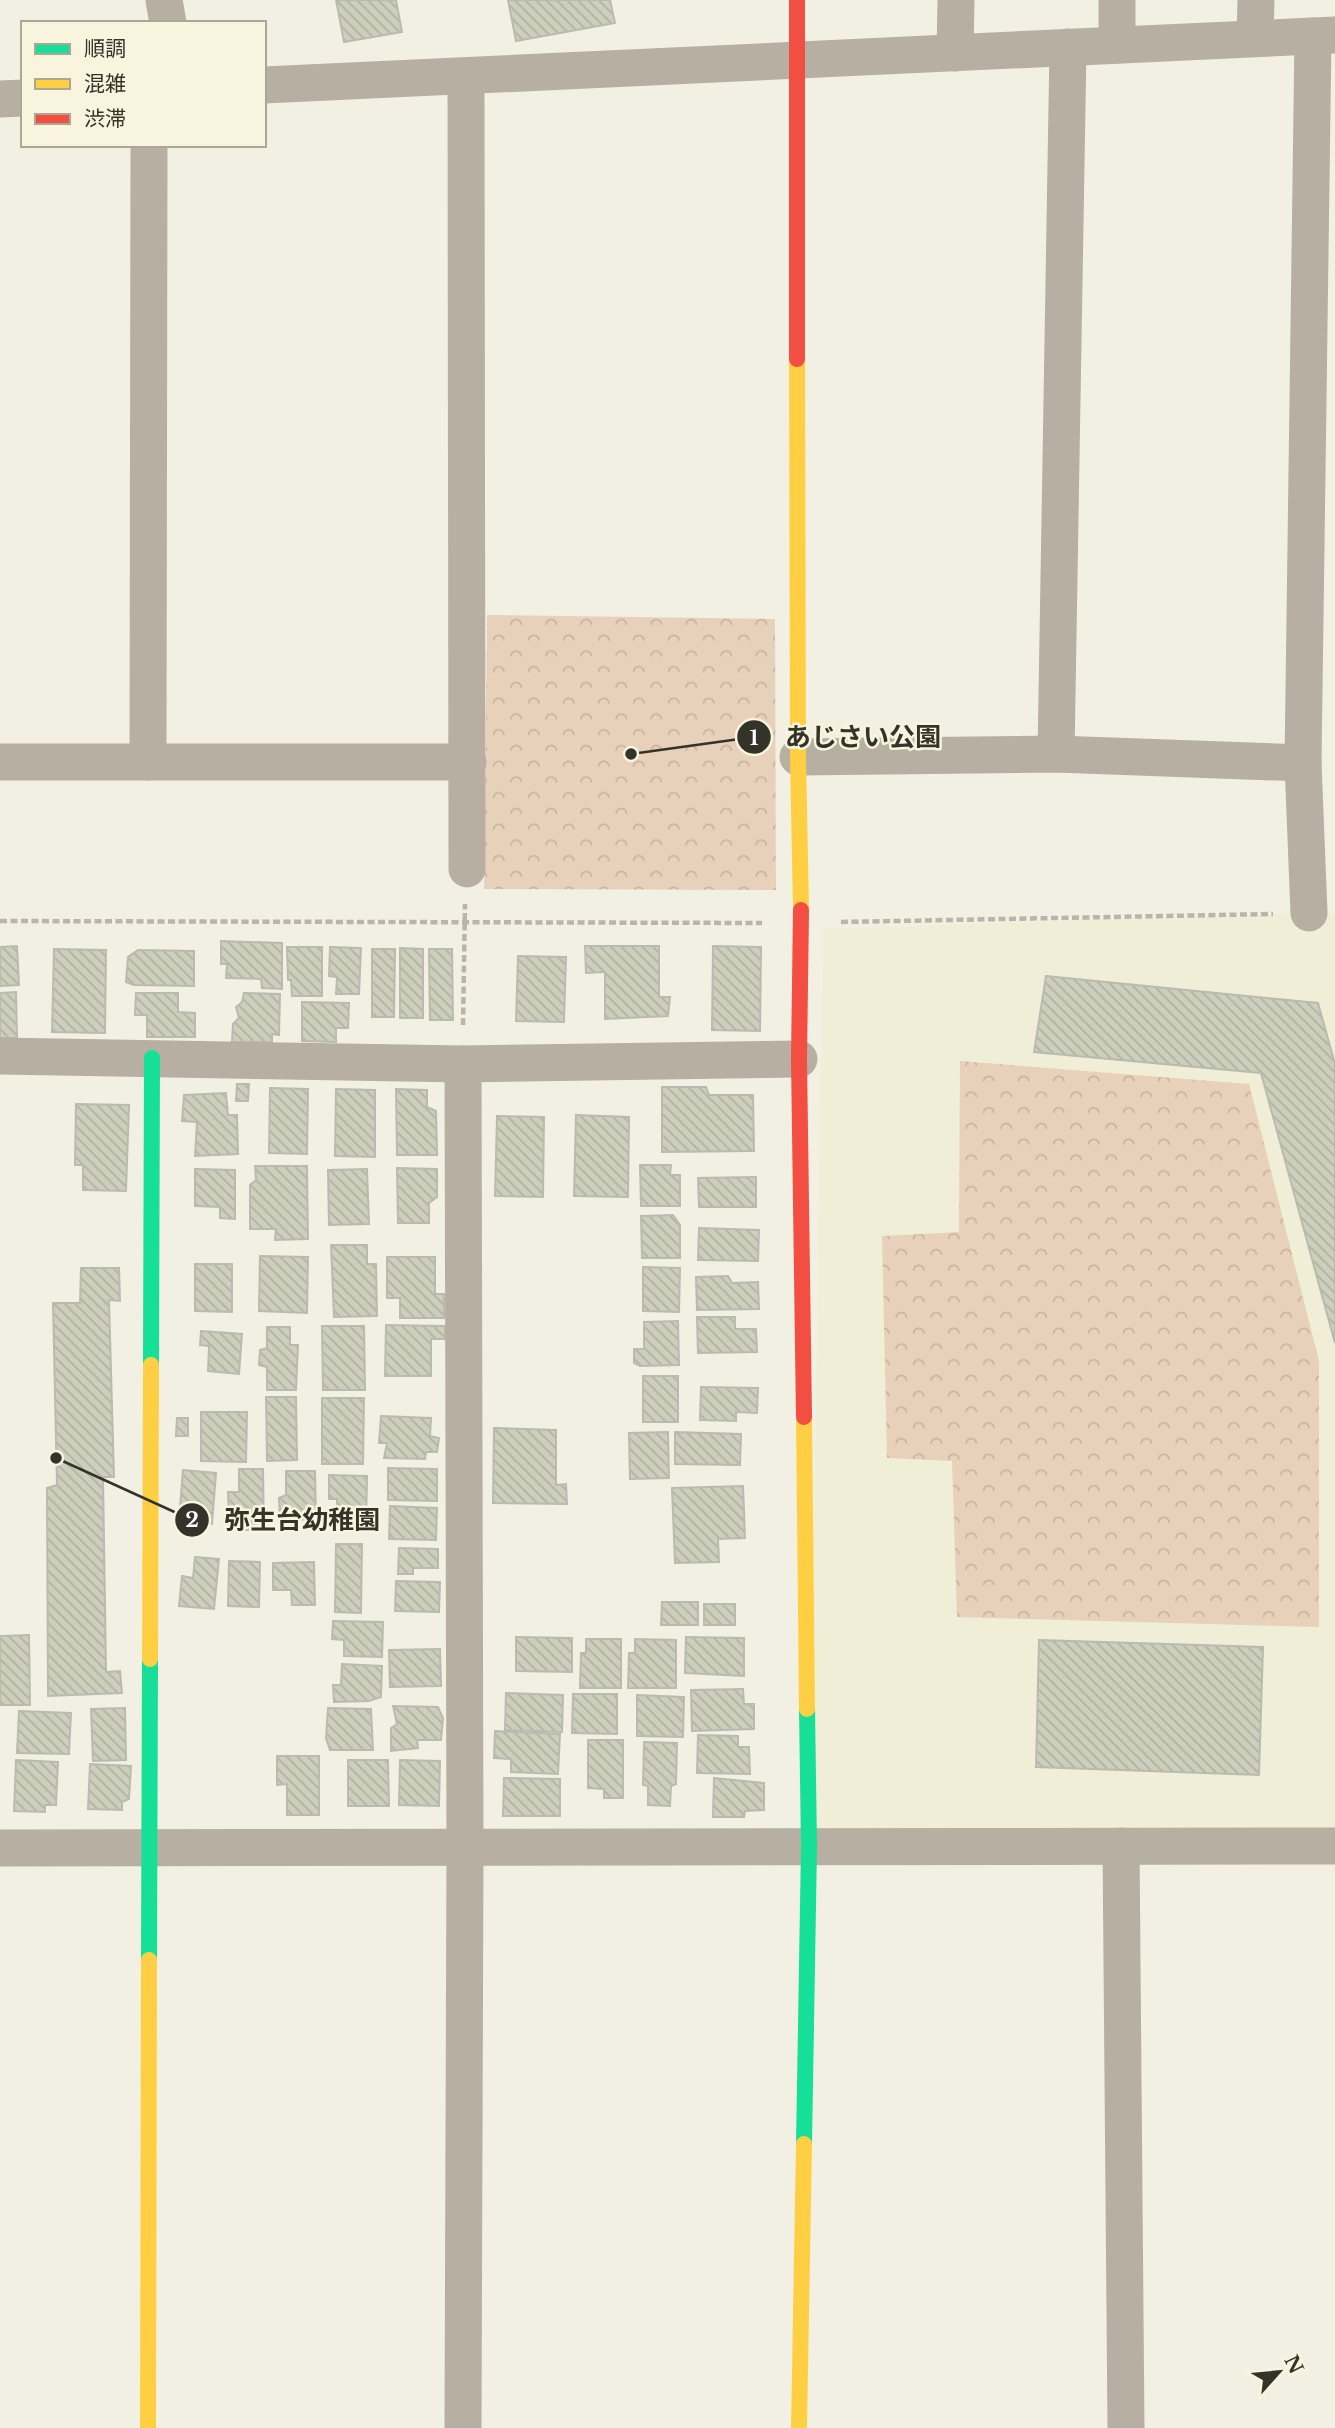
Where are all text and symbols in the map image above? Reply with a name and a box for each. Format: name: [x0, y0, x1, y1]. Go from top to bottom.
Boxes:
legend: [21, 21, 266, 147]
text: 順調: [84, 36, 126, 62]
text: 混雑: [84, 71, 126, 97]
text: 渋滞: [84, 106, 126, 132]
callout: あじさい公園: [736, 714, 955, 761]
text: あじさい公園: [785, 721, 941, 753]
text: 1: [749, 725, 759, 751]
callout: 弥生台幼稚園: [175, 1496, 394, 1543]
text: 弥生台幼稚園: [224, 1504, 380, 1536]
text: 2: [185, 1507, 199, 1533]
north arrow: [1244, 2337, 1314, 2407]
text: N: [1279, 2351, 1308, 2378]

